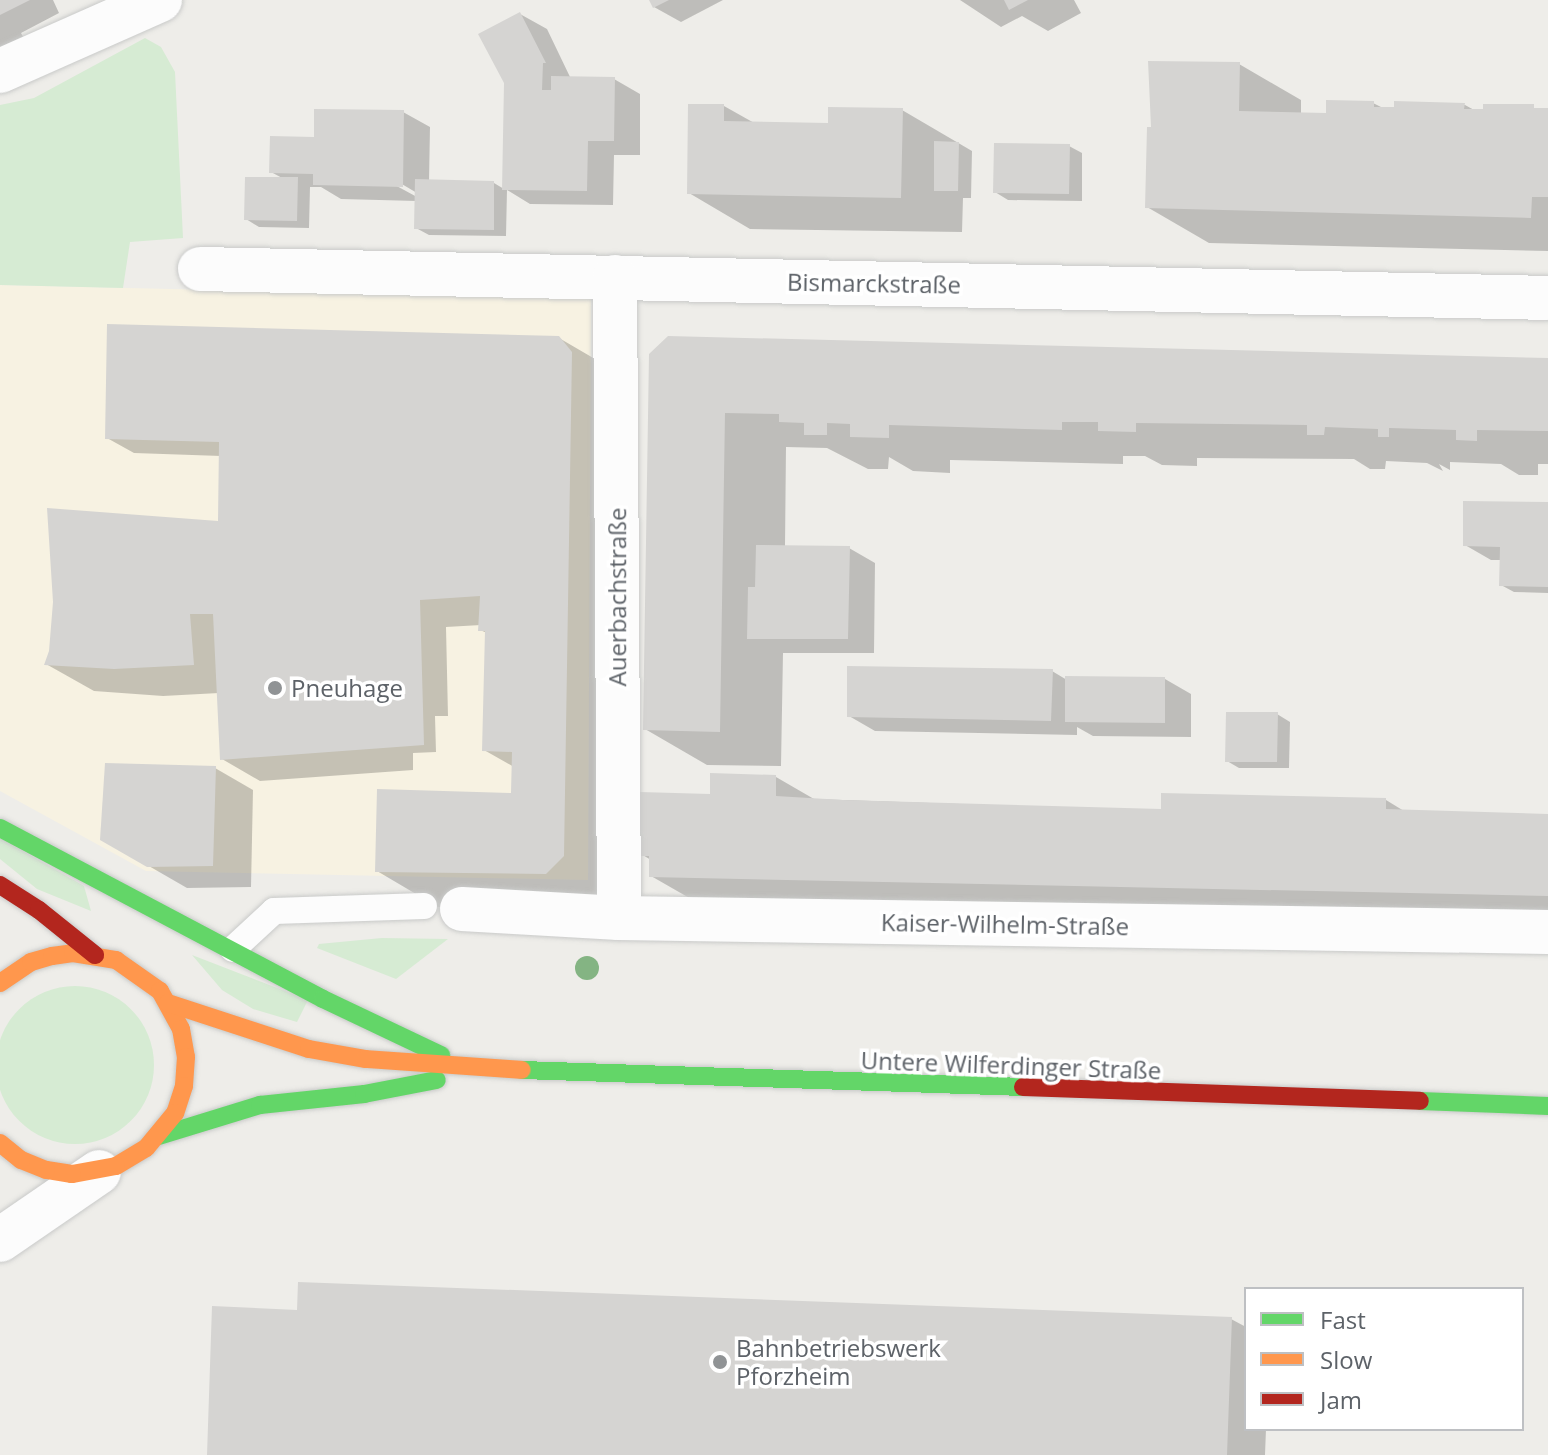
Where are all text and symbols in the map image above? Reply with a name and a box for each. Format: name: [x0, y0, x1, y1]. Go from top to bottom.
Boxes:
street label: Bismarckstraße: [787, 267, 961, 299]
street label: Auerbachstraße: [603, 508, 631, 686]
place label: Pneuhage: [291, 674, 403, 702]
marker: Pneuhage: [266, 679, 284, 697]
street label: Kaiser-Wilhelm-Straße: [881, 907, 1129, 941]
street label: Untere Wilferdinger Straße: [860, 1045, 1162, 1085]
legend: [1244, 1287, 1524, 1431]
text: Fast: [1320, 1303, 1366, 1336]
place label: Bahnbetriebswerk Pforzheim: [736, 1334, 941, 1390]
text: Slow: [1320, 1343, 1372, 1376]
marker: Bahnbetriebswerk Pforzheim: [711, 1353, 729, 1371]
text: Jam: [1320, 1383, 1362, 1416]

